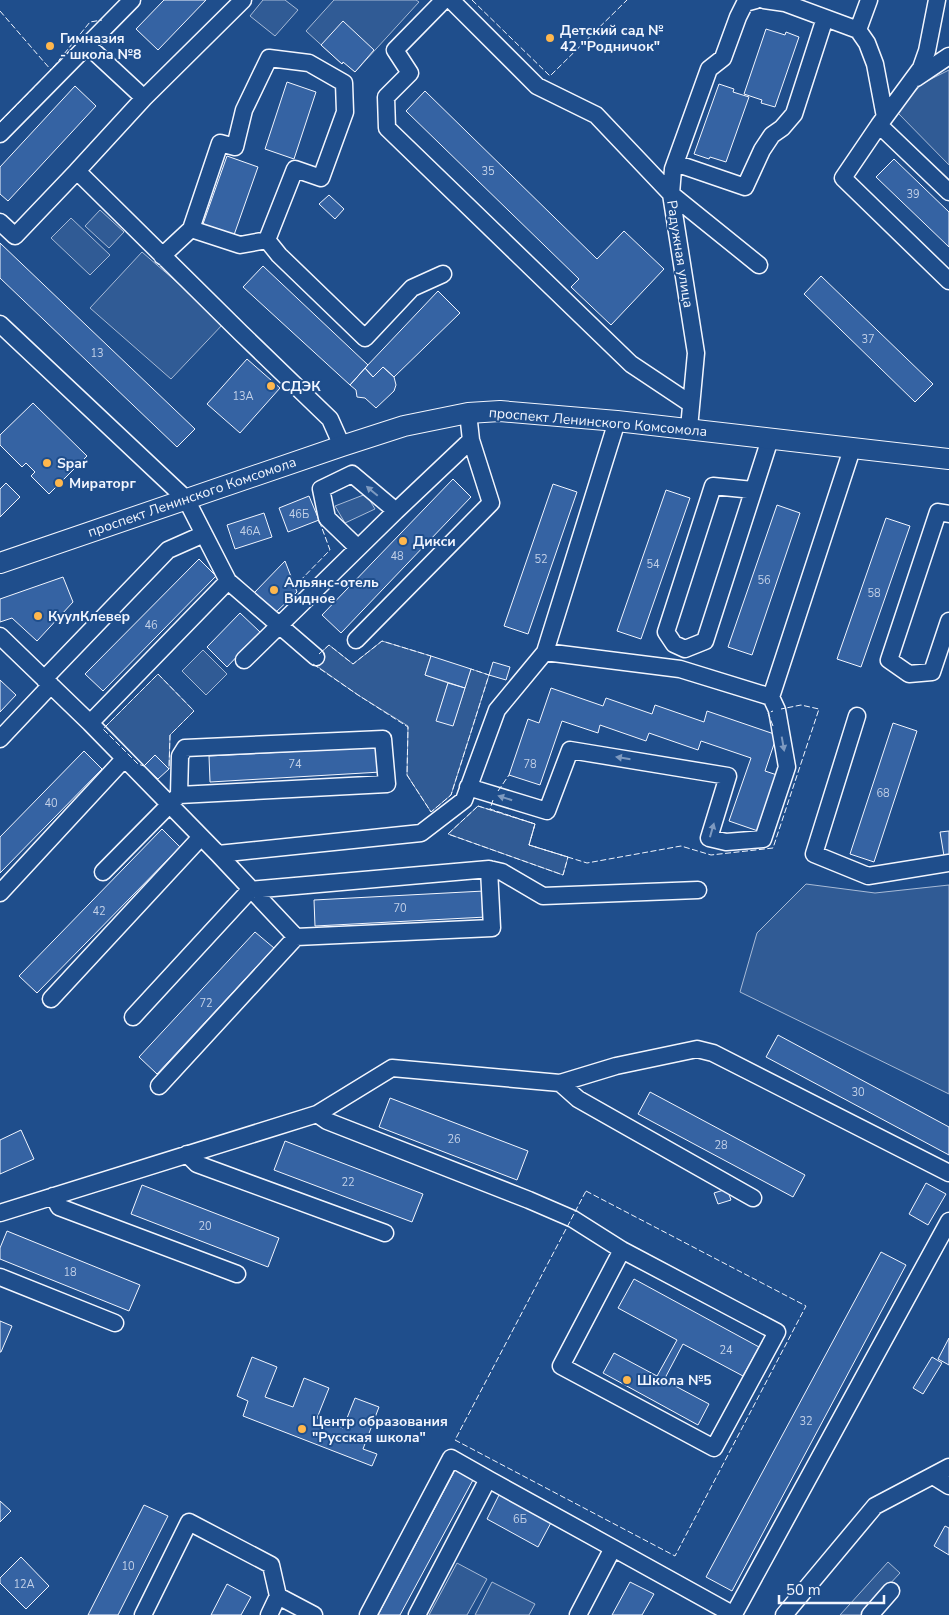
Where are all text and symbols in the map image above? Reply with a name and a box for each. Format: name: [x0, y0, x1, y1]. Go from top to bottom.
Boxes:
place label: Детский сад № 42 "Родничок": [560, 21, 664, 56]
place label: Гимназия - школа №8: [60, 29, 141, 64]
marker: Детский сад № 42 "Родничок": [544, 32, 556, 44]
marker: Гимназия - школа №8: [44, 40, 56, 52]
house number: 35: [481, 164, 495, 179]
house number: 39: [906, 187, 920, 202]
street label: Радужная улица: [662, 199, 698, 309]
house number: 37: [861, 332, 875, 347]
house number: 13: [90, 346, 104, 361]
place label: СДЭК: [281, 377, 321, 396]
marker: СДЭК: [265, 380, 277, 392]
house number: 13А: [232, 389, 254, 404]
street label: проспект Ленинского Комсомола: [488, 403, 708, 441]
street label: проспект Ленинского Комсомола: [85, 452, 299, 542]
place label: Spar: [57, 454, 88, 473]
marker: Spar: [41, 457, 53, 469]
place label: Мираторг: [69, 474, 136, 493]
marker: Мираторг: [53, 477, 65, 489]
one-way arrow: [367, 485, 379, 497]
house number: 46Б: [289, 507, 309, 522]
house number: 46А: [239, 524, 261, 539]
place label: Дикси: [413, 532, 456, 551]
marker: Дикси: [397, 535, 409, 547]
house number: 48: [390, 549, 404, 564]
house number: 52: [534, 552, 548, 567]
house number: 54: [646, 557, 660, 572]
place label: Альянс-отель Видное: [284, 573, 379, 608]
house number: 56: [757, 573, 771, 588]
marker: Альянс-отель Видное: [268, 584, 280, 596]
house number: 58: [867, 586, 881, 601]
place label: КуулКлевер: [48, 607, 130, 626]
marker: КуулКлевер: [32, 610, 44, 622]
house number: 46: [144, 618, 158, 633]
one-way arrow: [780, 736, 788, 752]
one-way arrow: [615, 754, 631, 762]
house number: 74: [288, 757, 302, 772]
house number: 78: [523, 757, 537, 772]
house number: 68: [876, 786, 890, 801]
one-way arrow: [498, 794, 513, 801]
house number: 40: [44, 796, 58, 811]
one-way arrow: [708, 822, 716, 837]
house number: 70: [393, 901, 407, 916]
house number: 42: [92, 904, 106, 919]
house number: 72: [199, 996, 213, 1011]
house number: 30: [851, 1085, 865, 1100]
house number: 26: [447, 1132, 461, 1147]
house number: 28: [714, 1138, 728, 1153]
house number: 22: [341, 1175, 355, 1190]
house number: 20: [198, 1219, 212, 1234]
house number: 18: [63, 1265, 77, 1280]
house number: 24: [719, 1343, 733, 1358]
place label: Школа №5: [637, 1371, 712, 1390]
marker: Школа №5: [621, 1374, 633, 1386]
place label: Центр образования "Русская школа": [312, 1412, 448, 1447]
house number: 32: [799, 1414, 813, 1429]
marker: Центр образования "Русская школа": [296, 1423, 308, 1435]
house number: 6Б: [513, 1512, 527, 1527]
house number: 10: [121, 1559, 135, 1574]
scale bar: [779, 1572, 884, 1604]
house number: 12А: [13, 1577, 35, 1592]
text: 50 m: [786, 1580, 821, 1600]

